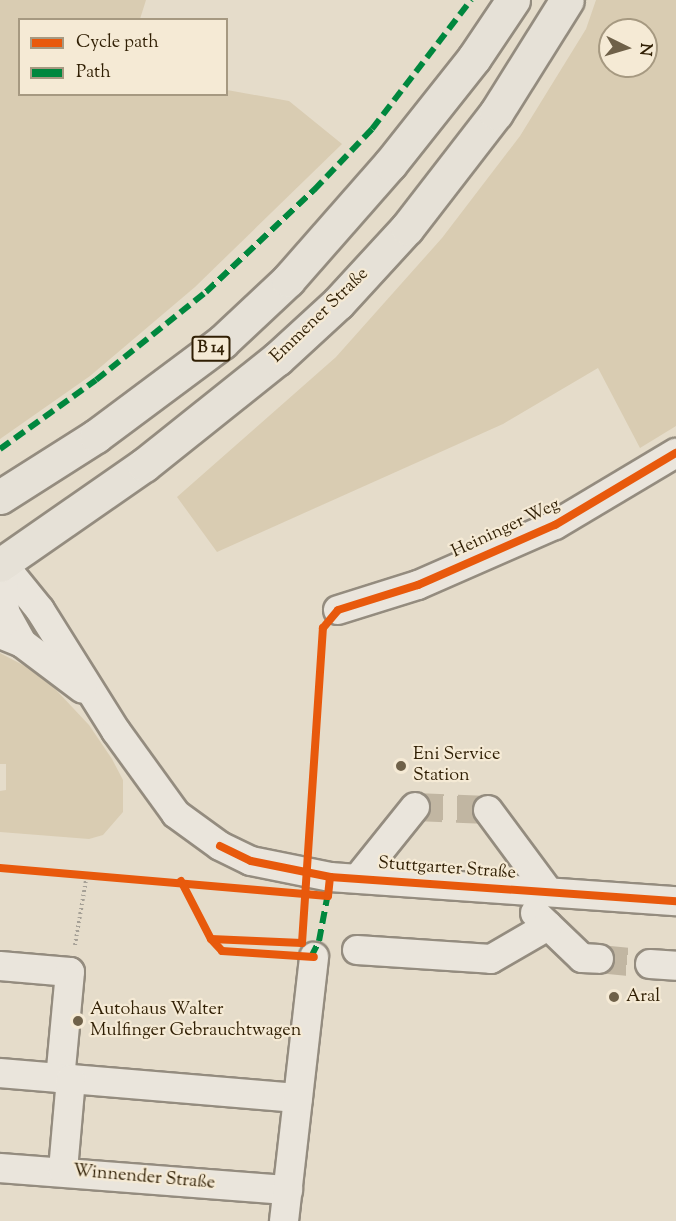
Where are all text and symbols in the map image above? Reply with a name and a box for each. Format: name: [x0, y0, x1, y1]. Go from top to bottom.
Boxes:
legend: [18, 18, 228, 96]
north arrow: [598, 18, 658, 78]
text: Cycle path: [76, 30, 159, 56]
text: N: [632, 42, 656, 57]
text: Path: [76, 60, 111, 86]
street label: Emmener Straße: [266, 264, 374, 368]
road number: B 14: [192, 336, 230, 362]
street label: Heininger Weg: [448, 494, 564, 564]
place label: Eni Service Station: [413, 745, 500, 788]
marker: Eni Service Station: [394, 759, 408, 773]
street label: Stuttgarter Straße: [377, 853, 517, 885]
place label: Aral: [626, 986, 660, 1008]
marker: Aral: [607, 990, 621, 1004]
place label: Autohaus Walter Mulfinger Gebrauchtwagen: [90, 1000, 301, 1042]
marker: Autohaus Walter Mulfinger Gebrauchtwagen: [71, 1014, 85, 1028]
street label: Winnender Straße: [72, 1161, 216, 1195]

